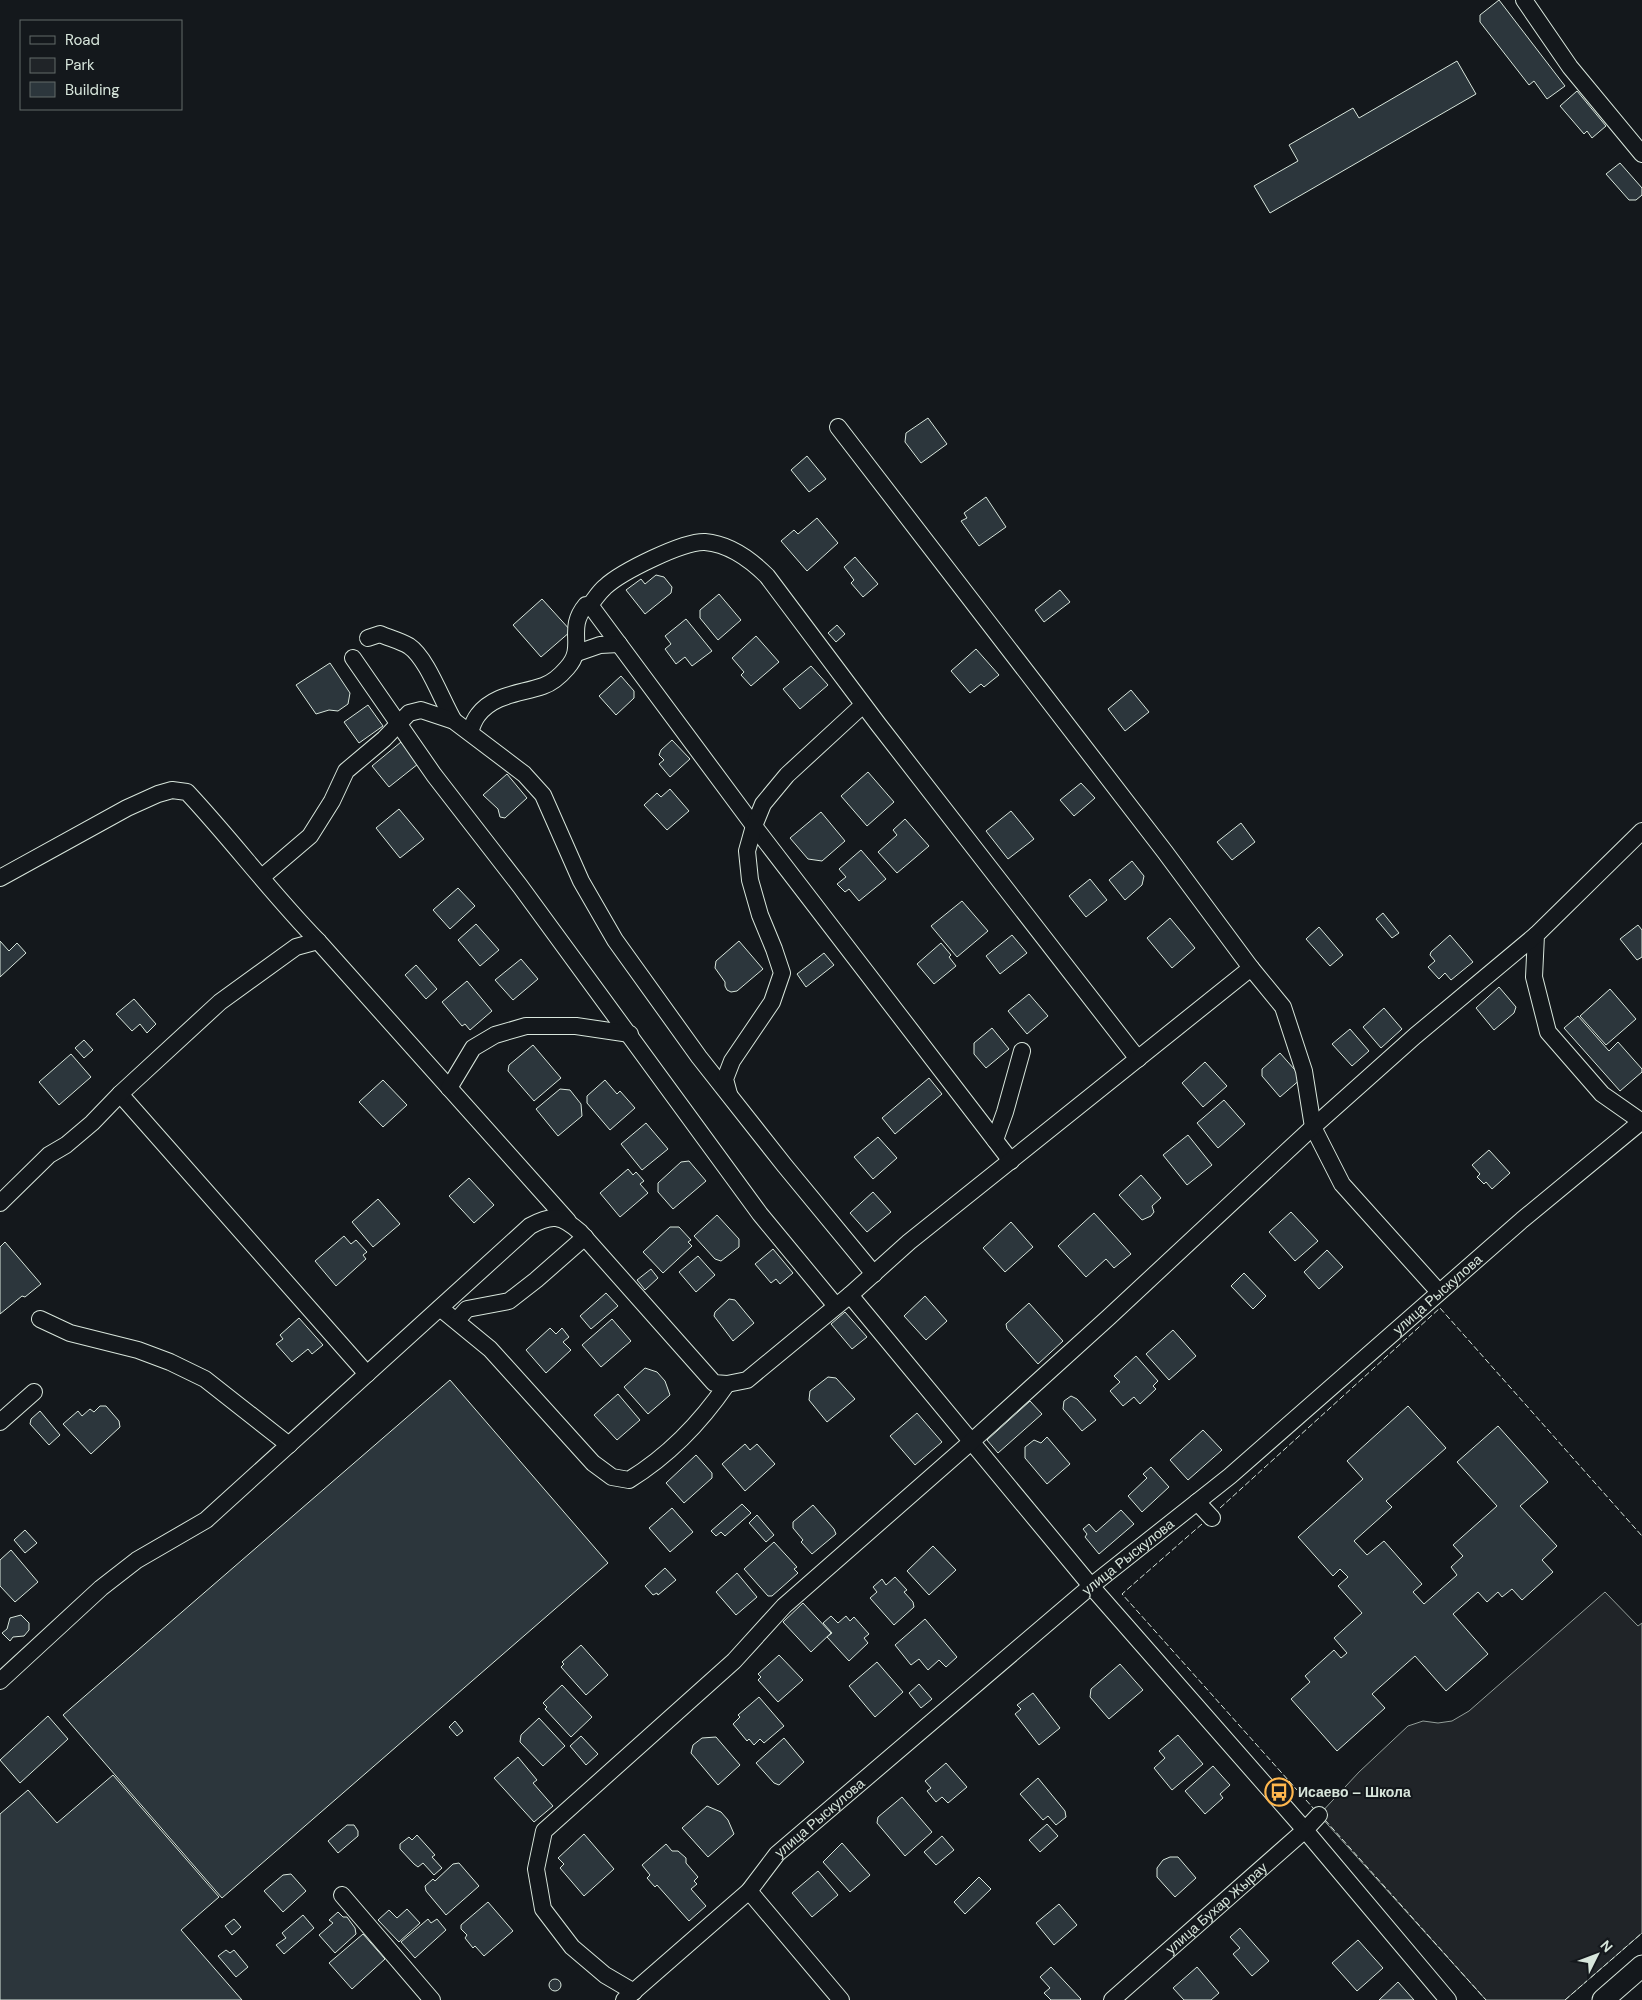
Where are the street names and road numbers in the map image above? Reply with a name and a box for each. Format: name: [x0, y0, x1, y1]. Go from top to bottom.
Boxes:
street label: улица Рыскулова: [1389, 1250, 1486, 1338]
street label: улица Рыскулова: [1078, 1515, 1178, 1599]
street label: улица Рыскулова: [771, 1774, 868, 1861]
street label: улица Бухар Жырау: [1162, 1858, 1271, 1958]

